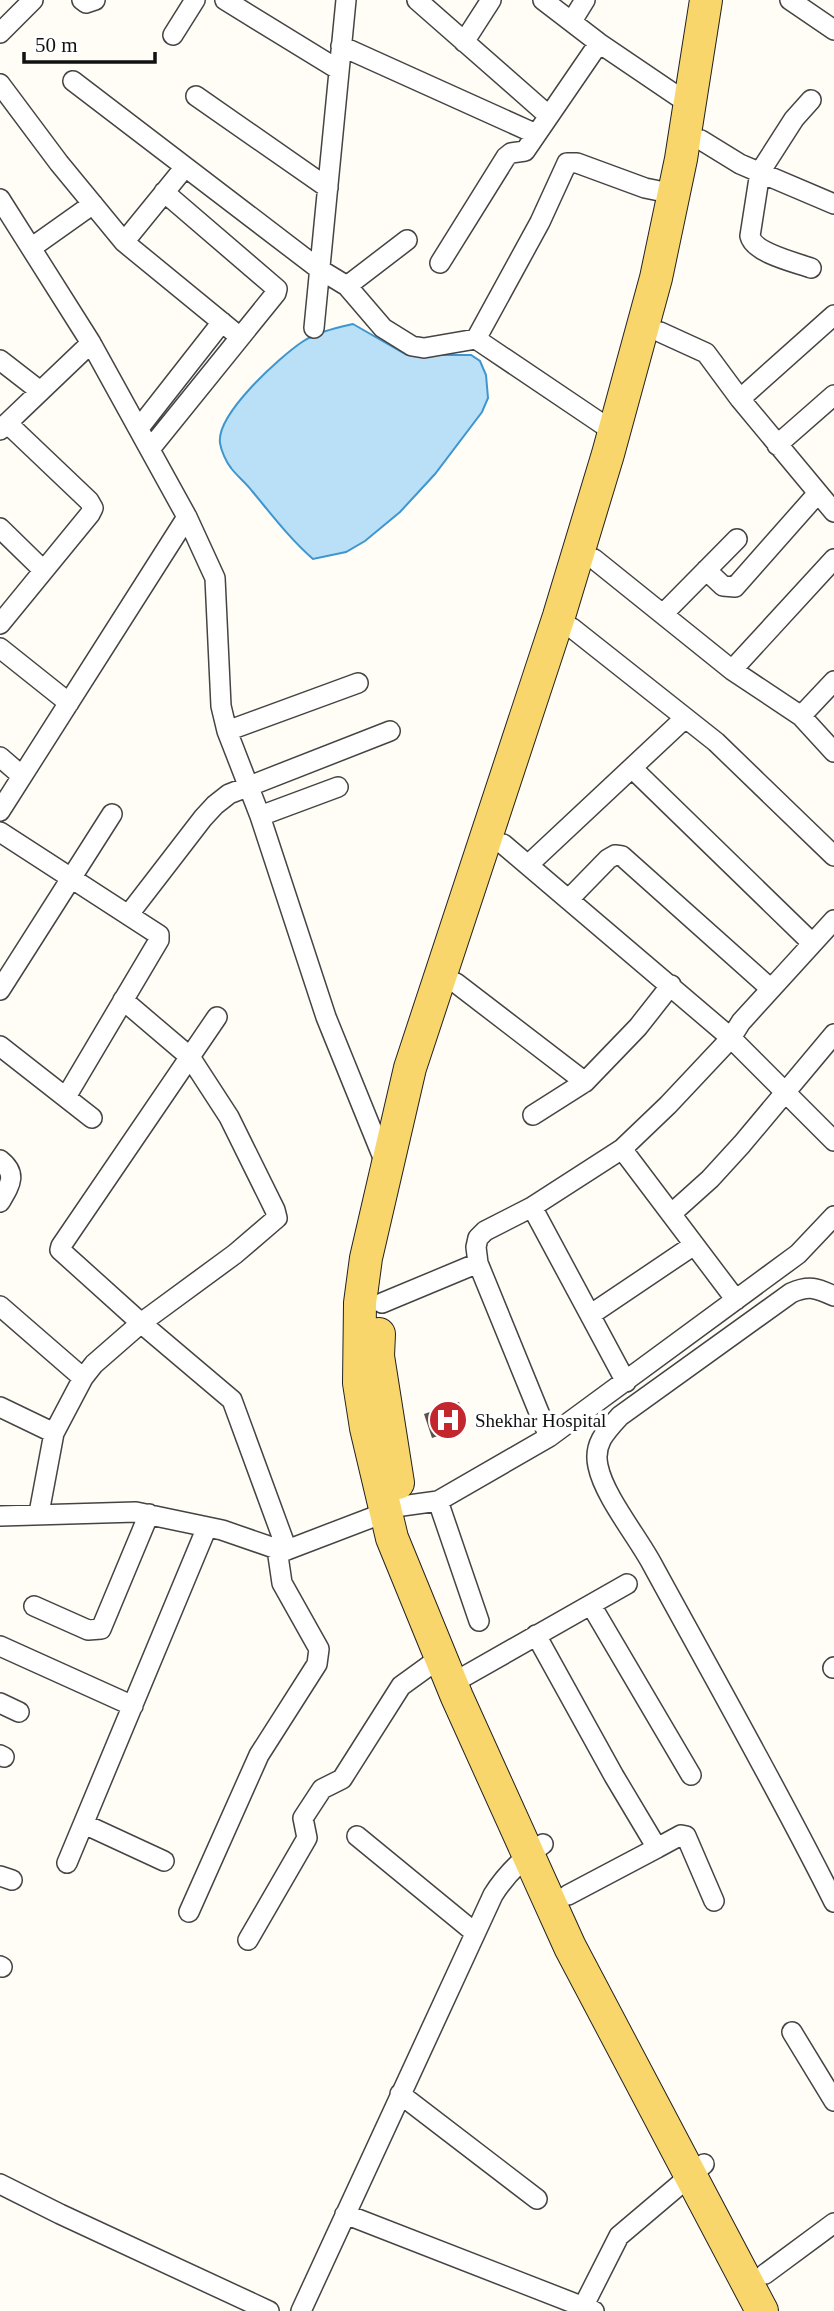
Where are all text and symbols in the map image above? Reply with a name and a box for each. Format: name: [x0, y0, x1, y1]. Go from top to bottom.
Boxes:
scale bar: [24, 21, 156, 65]
text: 50 m: [35, 33, 78, 57]
hospital icon: Shekhar Hospital: [427, 1399, 469, 1441]
place label: Shekhar Hospital: [475, 1410, 606, 1431]

